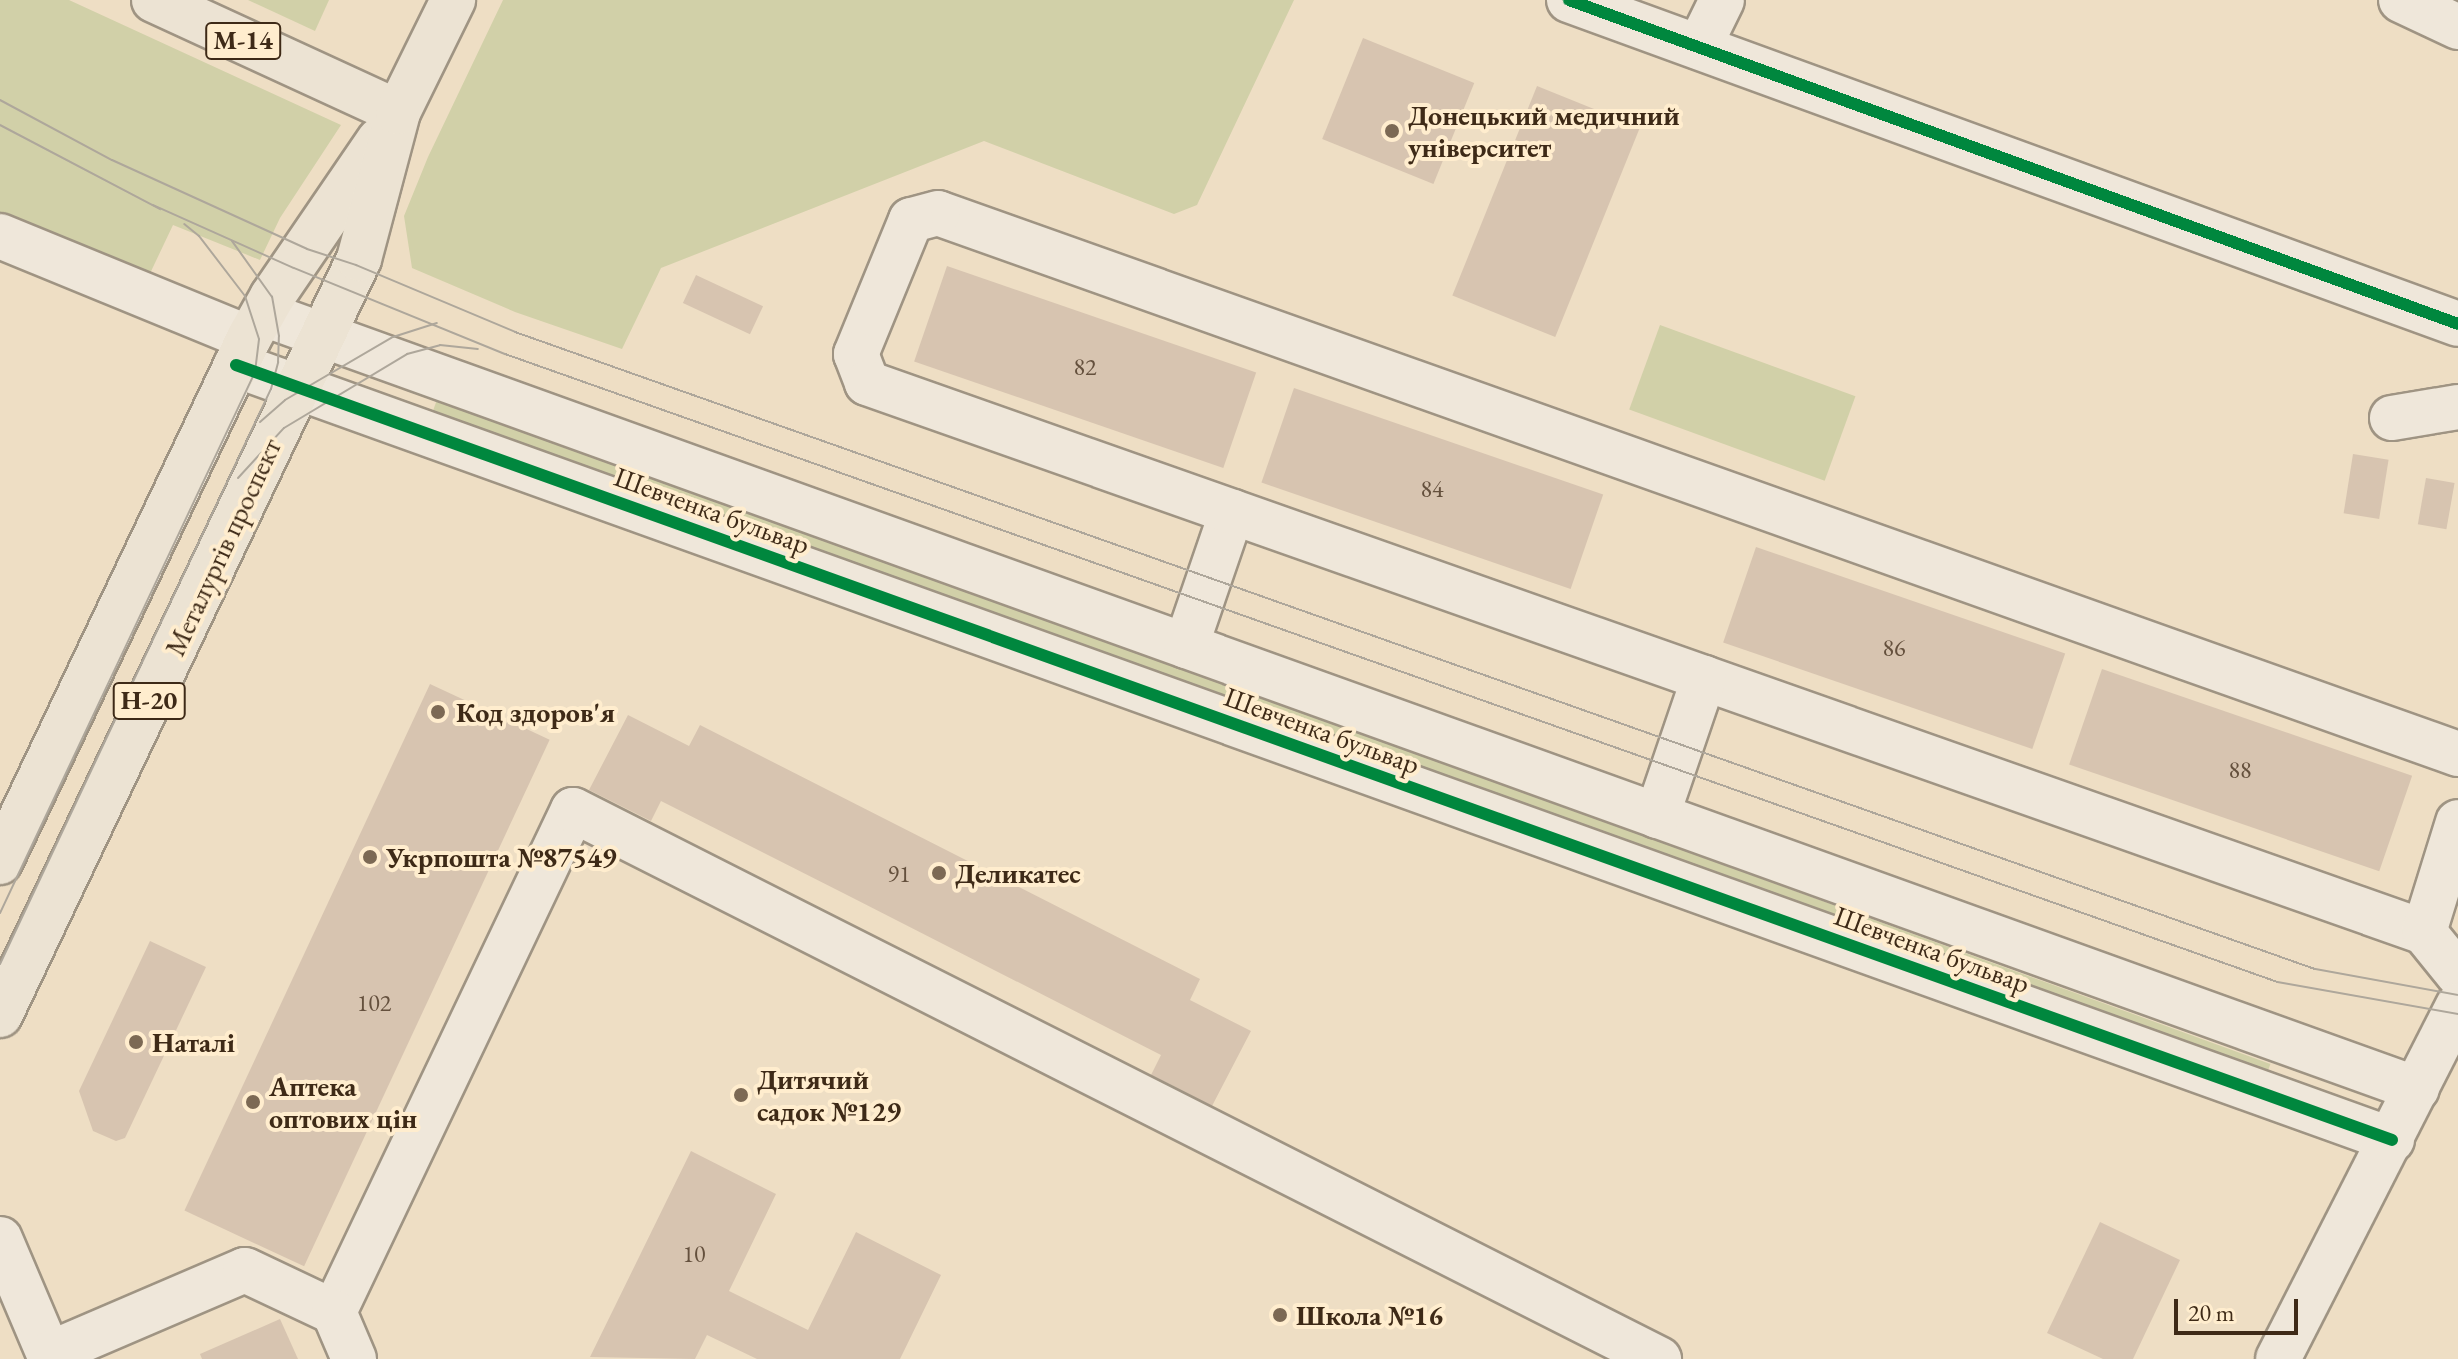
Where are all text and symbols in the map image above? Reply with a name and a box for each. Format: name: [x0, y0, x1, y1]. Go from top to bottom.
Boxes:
road number: М-14: [205, 19, 281, 63]
place label: Донецький медичний університет: [1408, 98, 1680, 164]
marker: Донецький медичний університет: [1383, 122, 1401, 140]
house number: 82: [1073, 353, 1097, 381]
street label: Металургів проспект: [158, 433, 288, 661]
street label: Шевченка бульвар: [610, 459, 814, 561]
house number: 84: [1420, 475, 1444, 503]
house number: 86: [1882, 634, 1906, 662]
road number: Н-20: [111, 679, 187, 723]
street label: Шевченка бульвар: [1220, 679, 1424, 781]
place label: Код здоров'я: [456, 695, 615, 729]
marker: Код здоров'я: [427, 701, 449, 723]
house number: 88: [2228, 756, 2252, 784]
place label: Укрпошта №87549: [386, 840, 617, 874]
marker: Укрпошта №87549: [361, 848, 379, 866]
place label: Деликатес: [955, 856, 1081, 890]
house number: 91: [887, 860, 911, 888]
marker: Деликатес: [930, 864, 948, 882]
street label: Шевченка бульвар: [1830, 898, 2034, 1000]
house number: 102: [357, 989, 391, 1017]
place label: Наталі: [152, 1025, 235, 1059]
marker: Наталі: [127, 1033, 145, 1051]
place label: Дитячий садок №129: [757, 1062, 901, 1128]
place label: Аптека оптових цін: [269, 1069, 417, 1135]
marker: Дитячий садок №129: [732, 1086, 750, 1104]
marker: Аптека оптових цін: [244, 1093, 262, 1111]
house number: 10: [682, 1240, 706, 1268]
scale bar: [2178, 1283, 2302, 1333]
text: 20 m: [2188, 1297, 2235, 1328]
place label: Школа №16: [1296, 1298, 1443, 1332]
marker: Школа №16: [1271, 1306, 1289, 1324]

